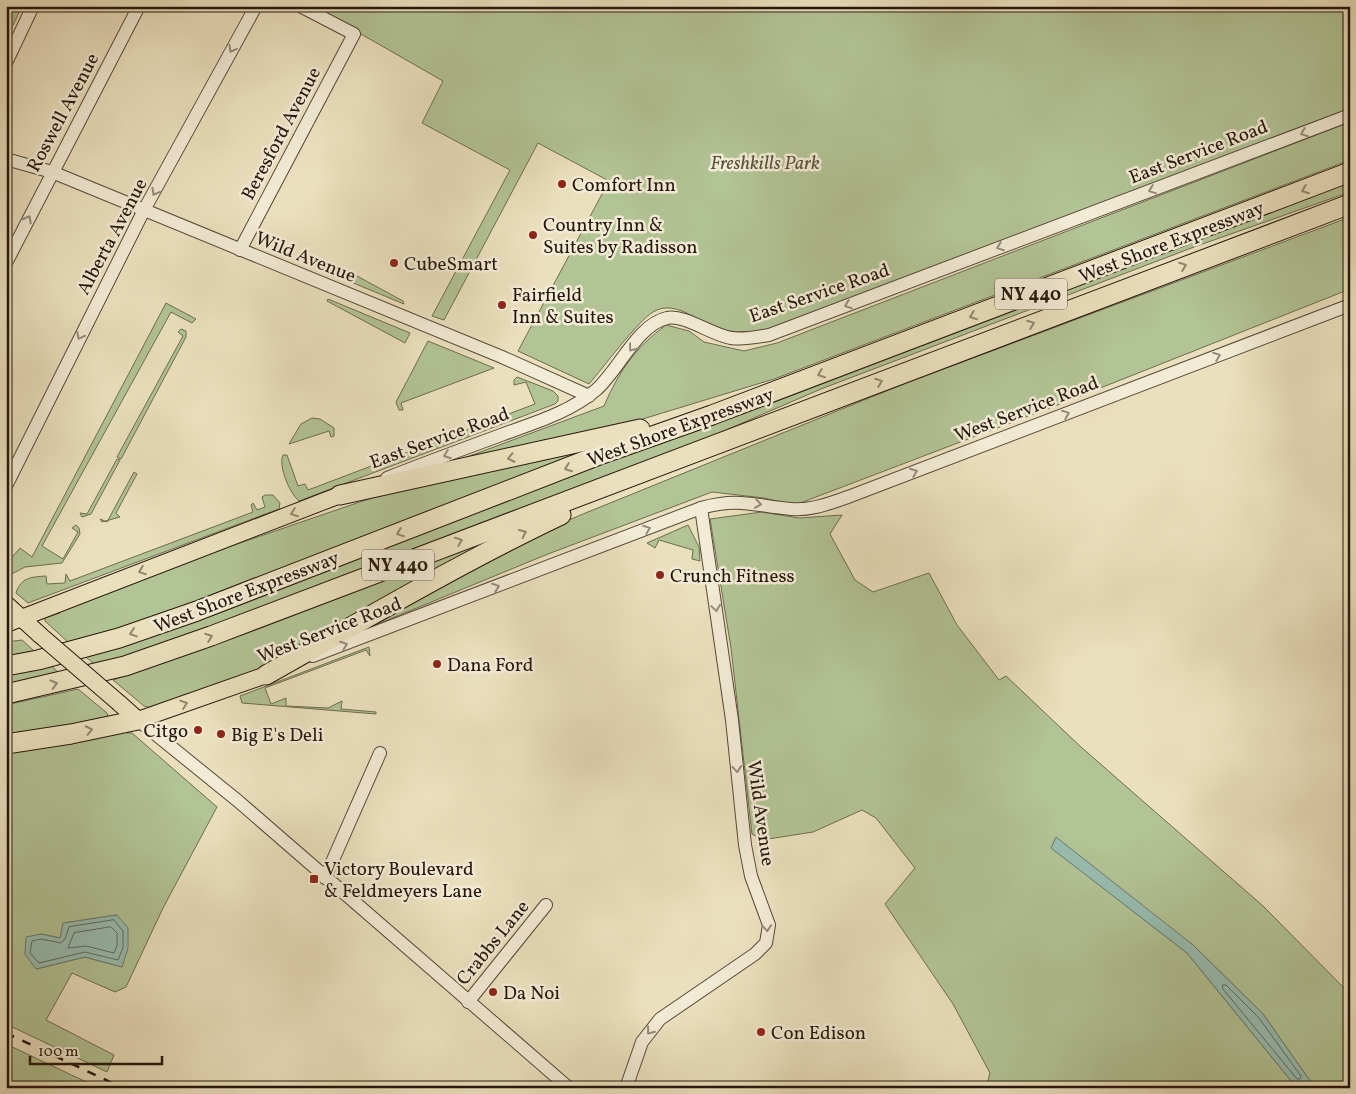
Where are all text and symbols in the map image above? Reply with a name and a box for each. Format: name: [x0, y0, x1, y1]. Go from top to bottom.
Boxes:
one-way arrow: [229, 44, 239, 53]
street label: Roswell Avenue: [21, 49, 106, 177]
street label: Beresford Avenue: [236, 63, 328, 205]
street label: East Service Road: [1125, 114, 1272, 191]
one-way arrow: [1300, 126, 1309, 137]
park label: Freshkills Park: [710, 151, 820, 177]
place label: Comfort Inn: [572, 173, 676, 199]
street label: Alberta Avenue: [71, 174, 154, 300]
marker: Comfort Inn: [556, 178, 568, 190]
one-way arrow: [1148, 184, 1157, 194]
one-way arrow: [1301, 184, 1309, 194]
one-way arrow: [151, 186, 161, 195]
street label: West Shore Expressway: [1075, 195, 1268, 290]
place label: Country Inn & Suites by Radisson: [543, 213, 698, 261]
one-way arrow: [22, 216, 32, 225]
street label: Wild Avenue: [251, 226, 360, 290]
marker: Country Inn & Suites by Radisson: [527, 229, 539, 241]
one-way arrow: [996, 241, 1005, 252]
place label: CubeSmart: [404, 252, 498, 278]
marker: CubeSmart: [388, 257, 400, 269]
street label: East Service Road: [746, 258, 893, 330]
one-way arrow: [1179, 262, 1187, 272]
road number: NY 440: [995, 278, 1067, 310]
place label: Fairfield Inn & Suites: [512, 283, 614, 331]
marker: Fairfield Inn & Suites: [496, 299, 508, 311]
one-way arrow: [844, 299, 853, 309]
one-way arrow: [969, 310, 978, 320]
one-way arrow: [1027, 320, 1035, 330]
one-way arrow: [76, 331, 86, 340]
one-way arrow: [628, 342, 637, 351]
one-way arrow: [1212, 352, 1221, 362]
one-way arrow: [817, 368, 826, 378]
street label: West Service Road: [951, 370, 1103, 449]
one-way arrow: [875, 377, 883, 387]
street label: West Shore Expressway: [584, 382, 778, 474]
street label: East Service Road: [366, 402, 513, 476]
one-way arrow: [1061, 410, 1069, 420]
one-way arrow: [444, 449, 452, 459]
one-way arrow: [506, 452, 515, 463]
one-way arrow: [564, 461, 573, 472]
one-way arrow: [909, 468, 918, 478]
one-way arrow: [754, 498, 763, 508]
one-way arrow: [290, 507, 299, 517]
one-way arrow: [643, 524, 651, 534]
one-way arrow: [396, 527, 405, 537]
one-way arrow: [518, 529, 527, 539]
one-way arrow: [455, 537, 463, 547]
street label: West Shore Expressway: [150, 545, 343, 640]
road number: NY 440: [362, 550, 434, 580]
place label: Crunch Fitness: [670, 564, 795, 590]
one-way arrow: [139, 565, 147, 575]
marker: Crunch Fitness: [654, 569, 666, 581]
one-way arrow: [491, 583, 499, 593]
street label: West Service Road: [254, 591, 406, 670]
one-way arrow: [710, 605, 721, 613]
one-way arrow: [130, 627, 138, 637]
one-way arrow: [205, 633, 213, 643]
one-way arrow: [339, 641, 348, 651]
place label: Dana Ford: [447, 653, 533, 679]
marker: Dana Ford: [431, 658, 443, 670]
one-way arrow: [50, 679, 58, 690]
one-way arrow: [179, 700, 188, 710]
place label: Citgo: [143, 719, 188, 745]
place label: Big E's Deli: [231, 723, 324, 749]
marker: Citgo: [192, 724, 204, 736]
one-way arrow: [84, 726, 93, 736]
marker: Big E's Deli: [215, 728, 227, 740]
street label: Wild Avenue: [740, 759, 780, 868]
one-way arrow: [731, 766, 742, 774]
place label: Victory Boulevard & Feldmeyers Lane: [324, 857, 482, 905]
marker: Victory Boulevard & Feldmeyers Lane: [308, 873, 320, 885]
street label: Crabbs Lane: [451, 895, 536, 991]
one-way arrow: [762, 924, 773, 932]
place label: Da Noi: [503, 981, 560, 1007]
marker: Da Noi: [487, 986, 499, 998]
place label: Con Edison: [771, 1021, 866, 1047]
one-way arrow: [647, 1025, 655, 1034]
marker: Con Edison: [755, 1026, 767, 1038]
scale bar: [30, 1034, 162, 1066]
text: 100 m: [38, 1042, 78, 1063]

